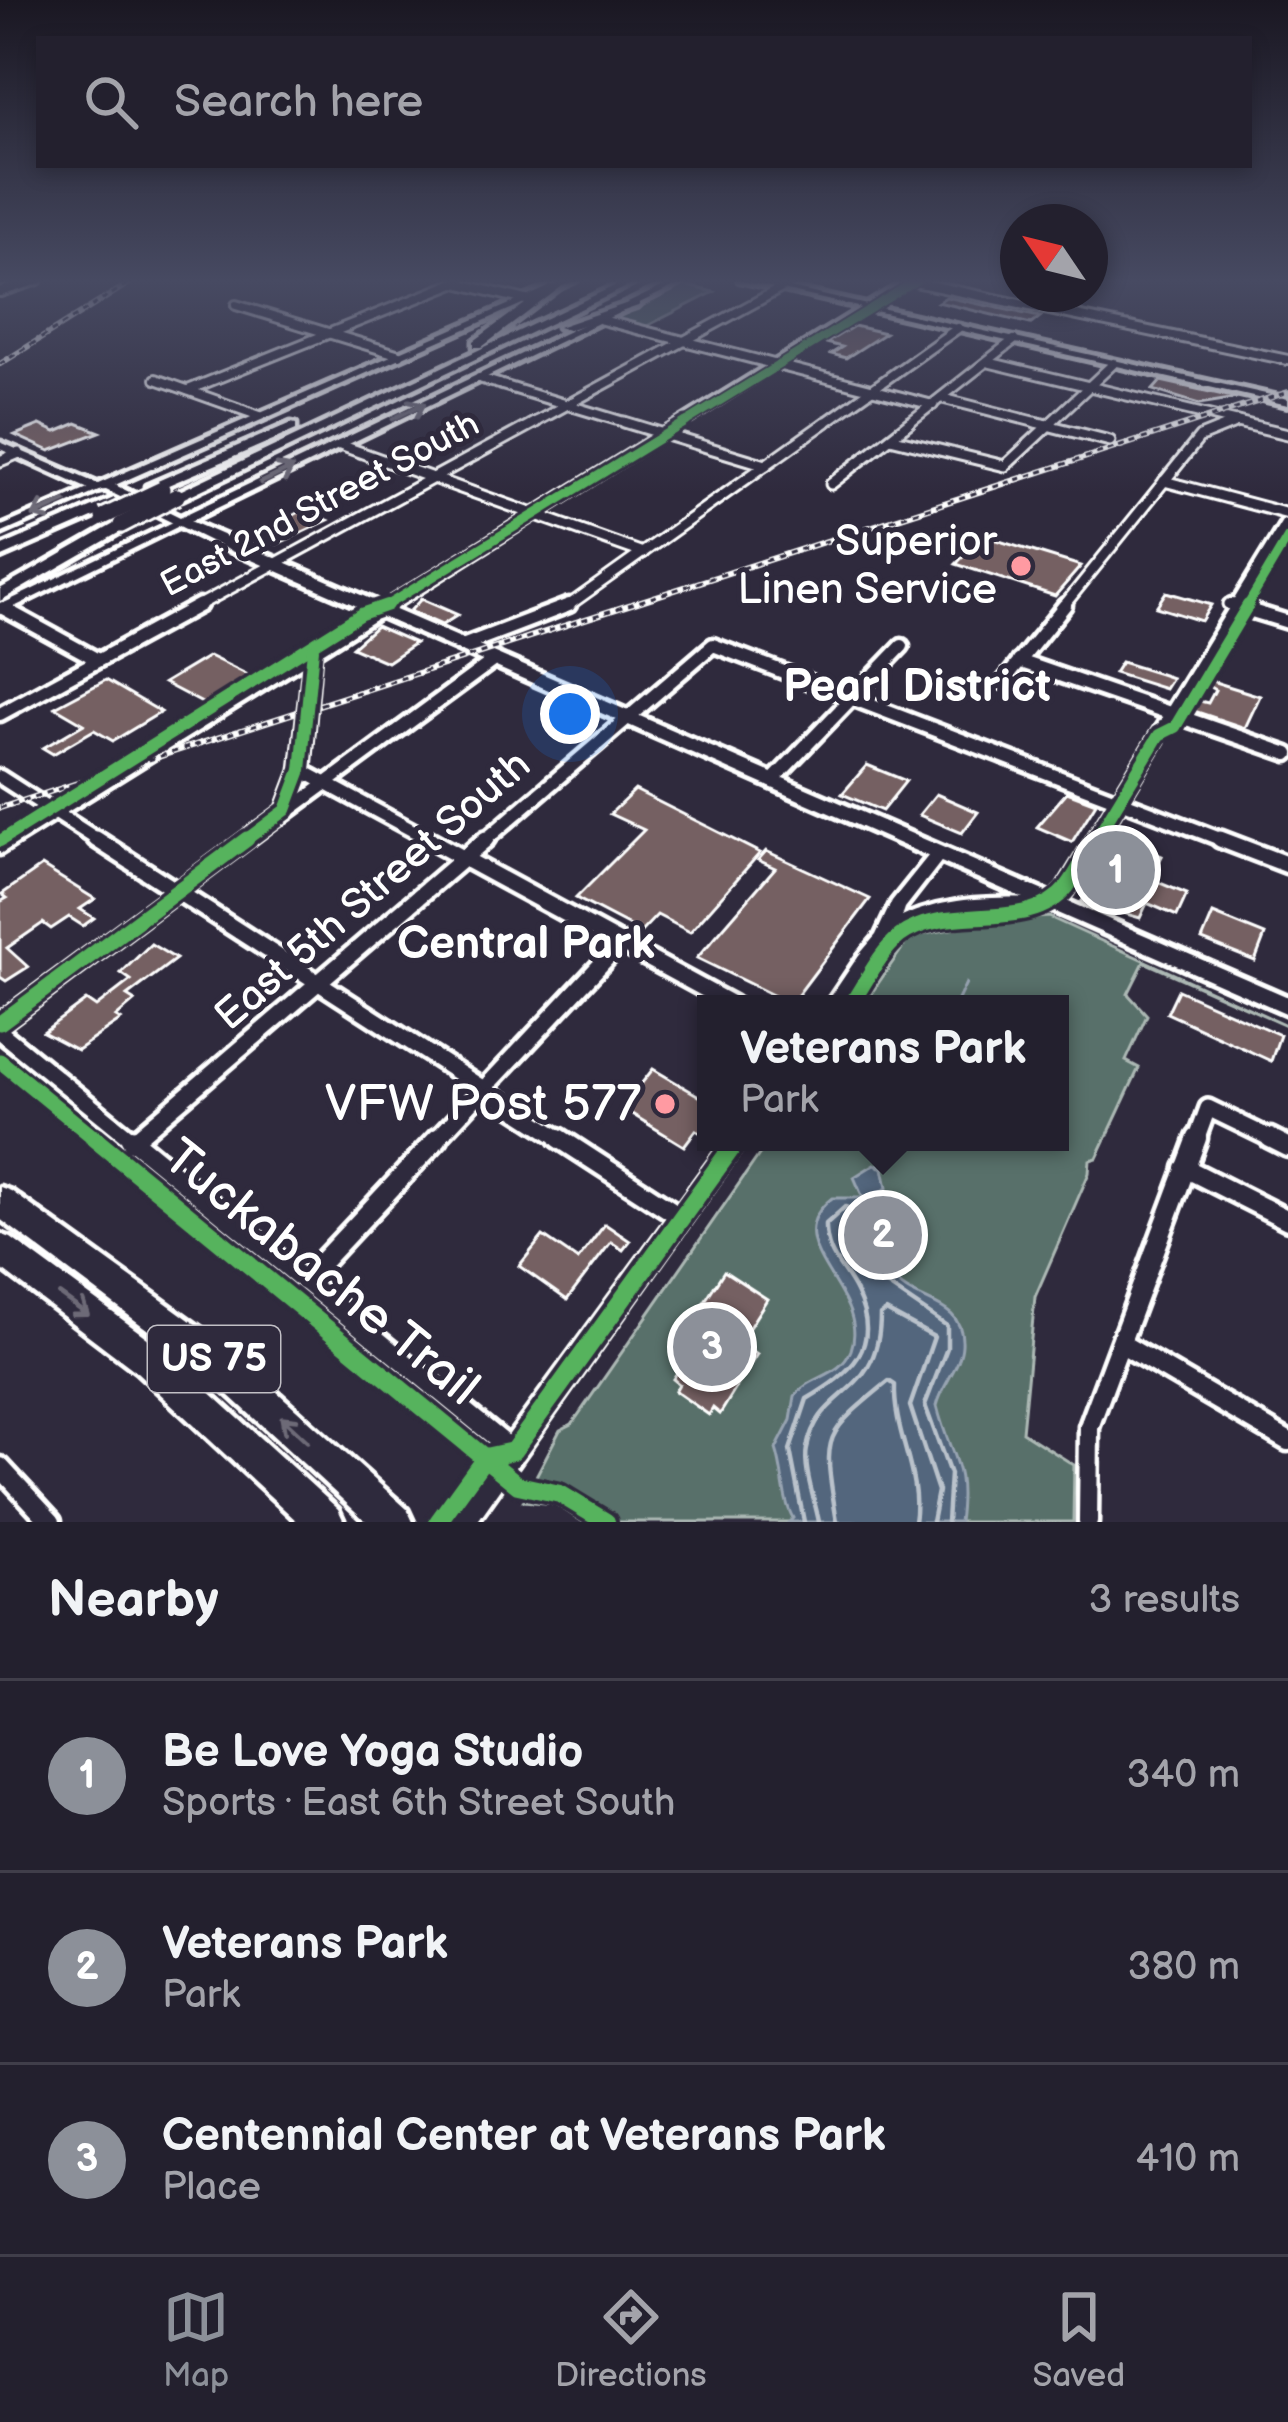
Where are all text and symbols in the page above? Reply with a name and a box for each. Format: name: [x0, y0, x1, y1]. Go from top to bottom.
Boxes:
search box: [36, 36, 1252, 168]
icon: search: [78, 69, 144, 135]
text: Search here: [174, 75, 423, 130]
north arrow: [1000, 204, 1108, 312]
one-way arrow: [391, 399, 426, 422]
street label: East 2nd Street South: [153, 403, 487, 607]
one-way arrow: [258, 463, 294, 485]
one-way arrow: [31, 500, 67, 522]
place label: Superior Linen Service: [738, 517, 998, 616]
marker: Superior Linen Service: [1008, 553, 1034, 579]
district label: Pearl District: [783, 660, 1051, 715]
your location: [540, 684, 600, 744]
street label: East 5th Street South: [205, 740, 541, 1042]
pin: 1: [1077, 825, 1155, 915]
district label: Central Park: [397, 917, 655, 972]
popup: [697, 995, 1069, 1151]
text: Veterans Park: [740, 1022, 1026, 1077]
place label: VFW Post 577: [325, 1074, 641, 1135]
text: Park: [740, 1077, 818, 1124]
marker: VFW Post 577: [652, 1091, 678, 1117]
street label: Tuckabache Trail: [151, 1127, 491, 1419]
pin: 2: [844, 1190, 922, 1280]
one-way arrow: [57, 1291, 90, 1317]
pin: 3: [673, 1302, 751, 1392]
road number: US 75: [148, 1326, 280, 1392]
one-way arrow: [280, 1415, 310, 1444]
text: Nearby: [48, 1570, 219, 1631]
text: 3 results: [1088, 1577, 1240, 1624]
text: Be Love Yoga Studio: [162, 1725, 583, 1780]
text: 1: [79, 1752, 95, 1799]
text: 340 m: [1127, 1752, 1240, 1799]
text: Sports · East 6th Street South: [162, 1780, 675, 1827]
text: Veterans Park: [162, 1917, 448, 1972]
text: 2: [75, 1944, 99, 1991]
text: 380 m: [1128, 1944, 1240, 1991]
text: Park: [162, 1972, 240, 2019]
text: Centennial Center at Veterans Park: [162, 2109, 886, 2164]
text: 3: [76, 2136, 98, 2183]
text: 410 m: [1135, 2136, 1240, 2183]
text: Place: [162, 2164, 261, 2211]
tab: Map: [163, 2284, 229, 2396]
tab: Directions: [555, 2284, 707, 2396]
tab: Saved: [1032, 2284, 1125, 2396]

